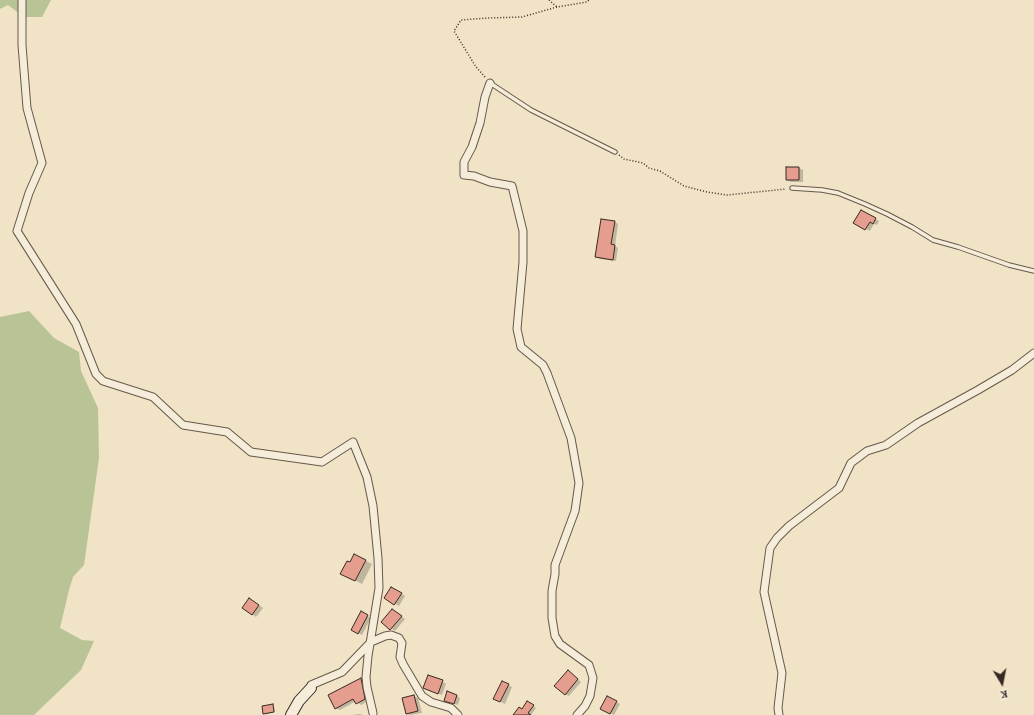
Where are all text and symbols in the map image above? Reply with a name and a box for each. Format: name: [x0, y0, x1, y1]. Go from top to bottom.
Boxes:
north arrow: [982, 663, 1022, 703]
text: K: [999, 686, 1009, 703]

